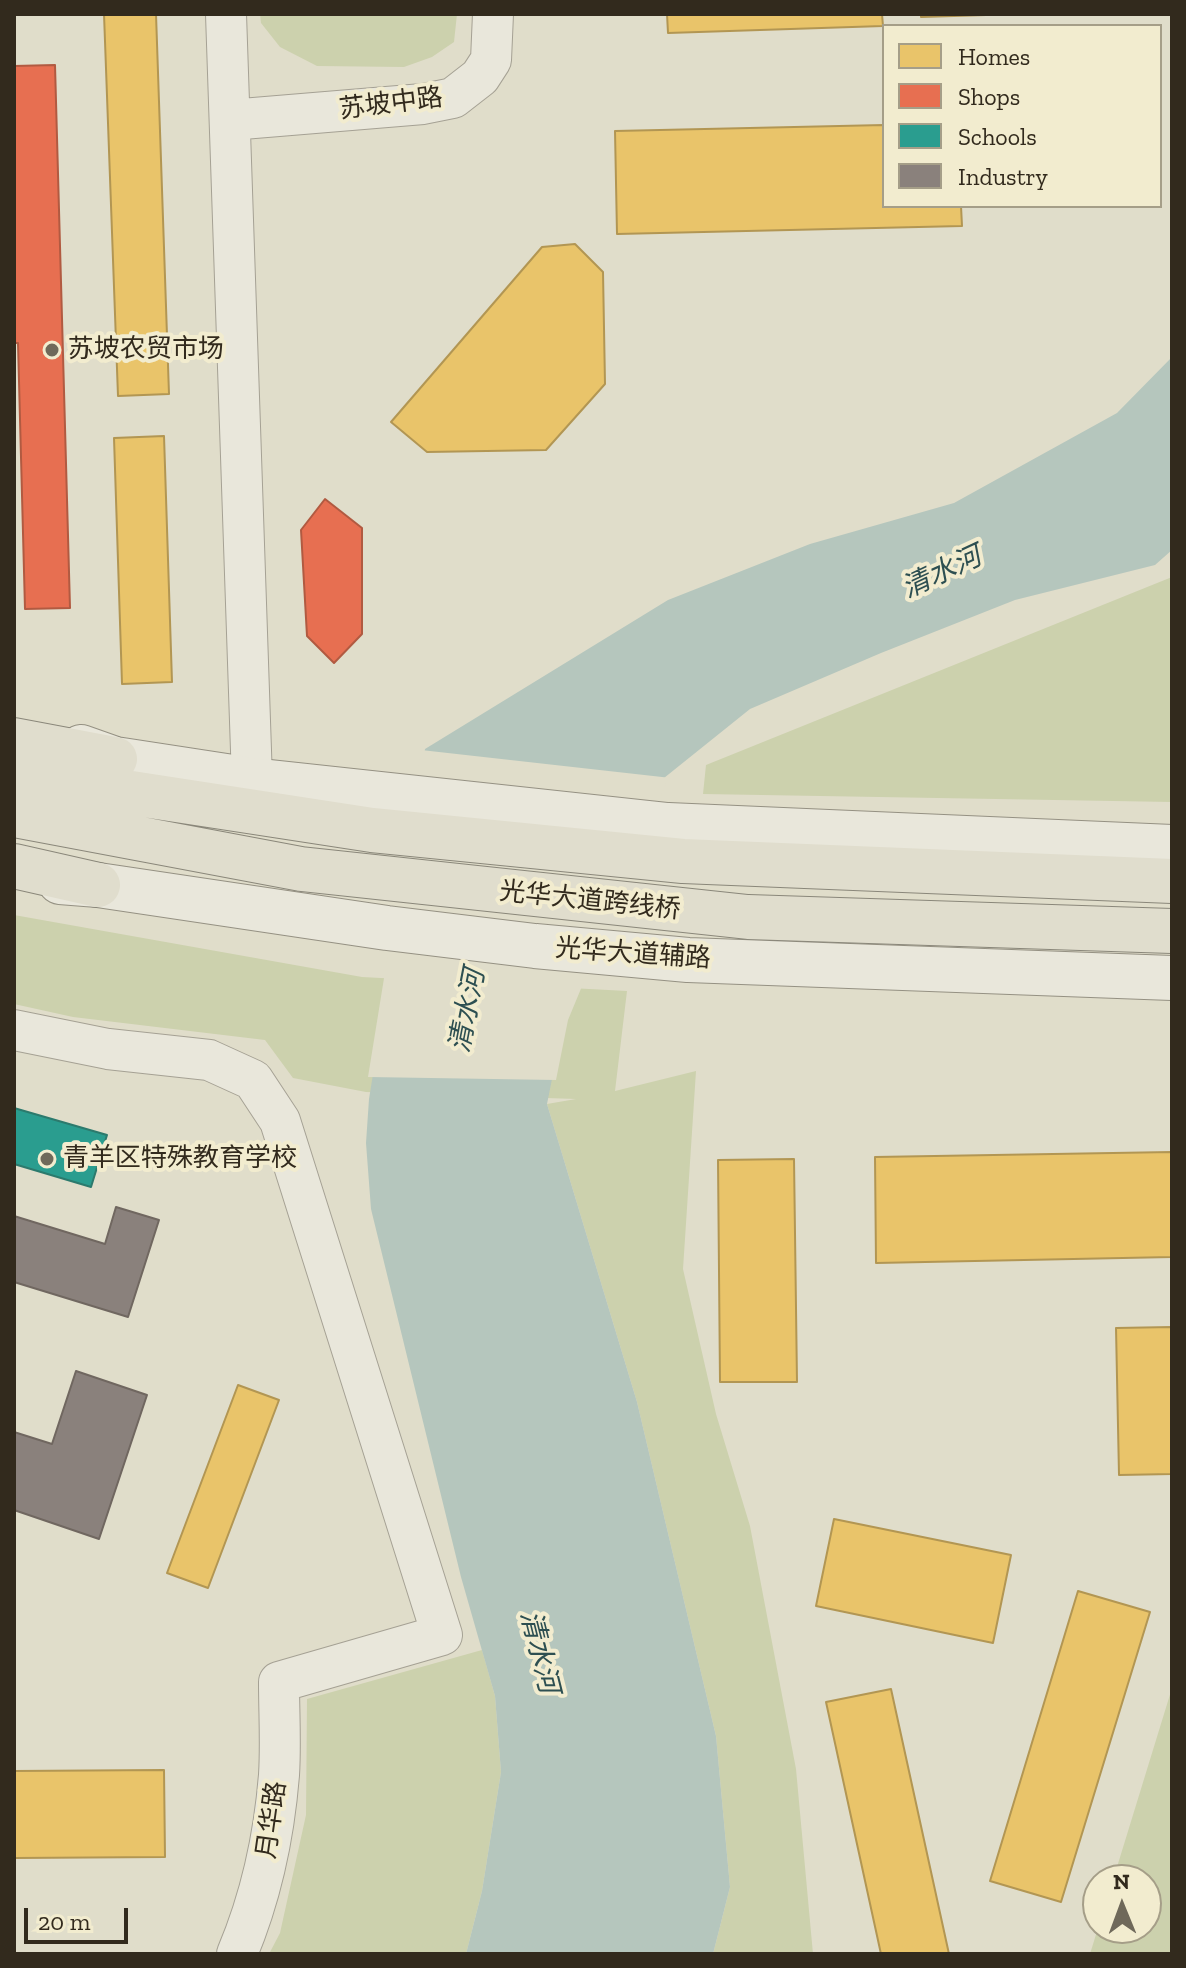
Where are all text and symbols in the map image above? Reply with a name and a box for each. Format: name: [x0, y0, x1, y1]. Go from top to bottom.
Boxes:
legend: [882, 24, 1162, 208]
text: Homes: [958, 42, 1030, 71]
street label: 苏坡中路: [337, 82, 445, 126]
text: Shops: [958, 82, 1020, 111]
text: Schools: [958, 122, 1037, 151]
text: Industry: [958, 162, 1048, 191]
place label: 苏坡农贸市场: [68, 334, 224, 366]
marker: 苏坡农贸市场: [43, 341, 61, 359]
water label: 清水河: [897, 540, 987, 606]
street label: 光华大道跨线桥: [498, 876, 682, 926]
street label: 光华大道辅路: [554, 933, 712, 975]
water label: 清水河: [443, 967, 493, 1055]
place label: 青羊区特殊教育学校: [63, 1143, 297, 1175]
marker: 青羊区特殊教育学校: [38, 1150, 56, 1168]
water label: 清水河: [513, 1607, 565, 1697]
street label: 月华路: [251, 1779, 293, 1861]
north arrow: [1082, 1864, 1162, 1944]
text: N: [1113, 1868, 1130, 1895]
scale bar: [28, 1892, 132, 1942]
text: 20 m: [38, 1907, 90, 1936]

